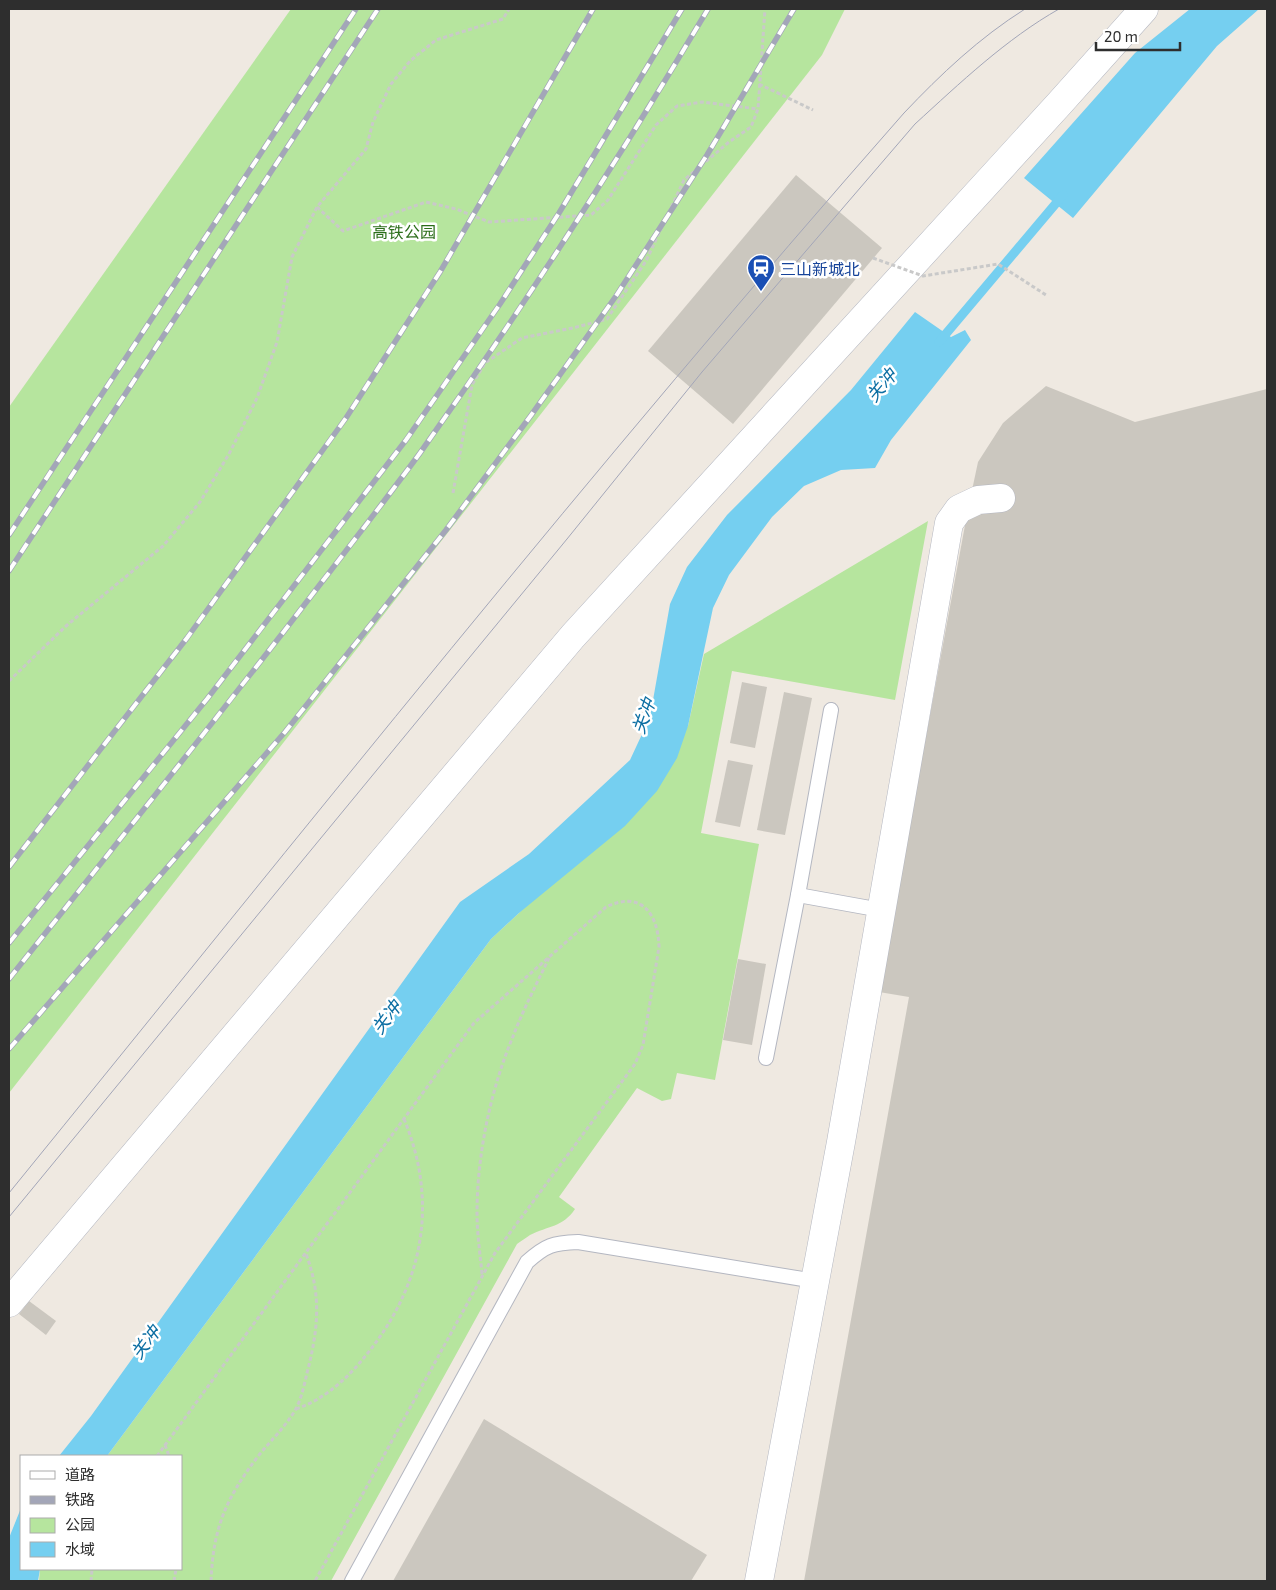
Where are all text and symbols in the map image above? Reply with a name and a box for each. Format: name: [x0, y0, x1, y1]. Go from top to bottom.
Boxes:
scale bar: [1096, 20, 1180, 52]
text: 20 m: [1104, 27, 1138, 45]
park label: 高铁公园: [372, 222, 436, 241]
station icon: 三山新城北: [746, 253, 776, 292]
place label: 三山新城北: [780, 259, 860, 278]
water label: 关冲: [861, 363, 902, 406]
water label: 关冲: [627, 693, 660, 737]
water label: 关冲: [366, 994, 407, 1038]
water label: 关冲: [125, 1319, 166, 1363]
legend: [20, 1455, 182, 1570]
text: 道路: [65, 1465, 95, 1483]
text: 铁路: [65, 1490, 95, 1508]
text: 公园: [65, 1515, 95, 1533]
text: 水域: [65, 1540, 95, 1558]

